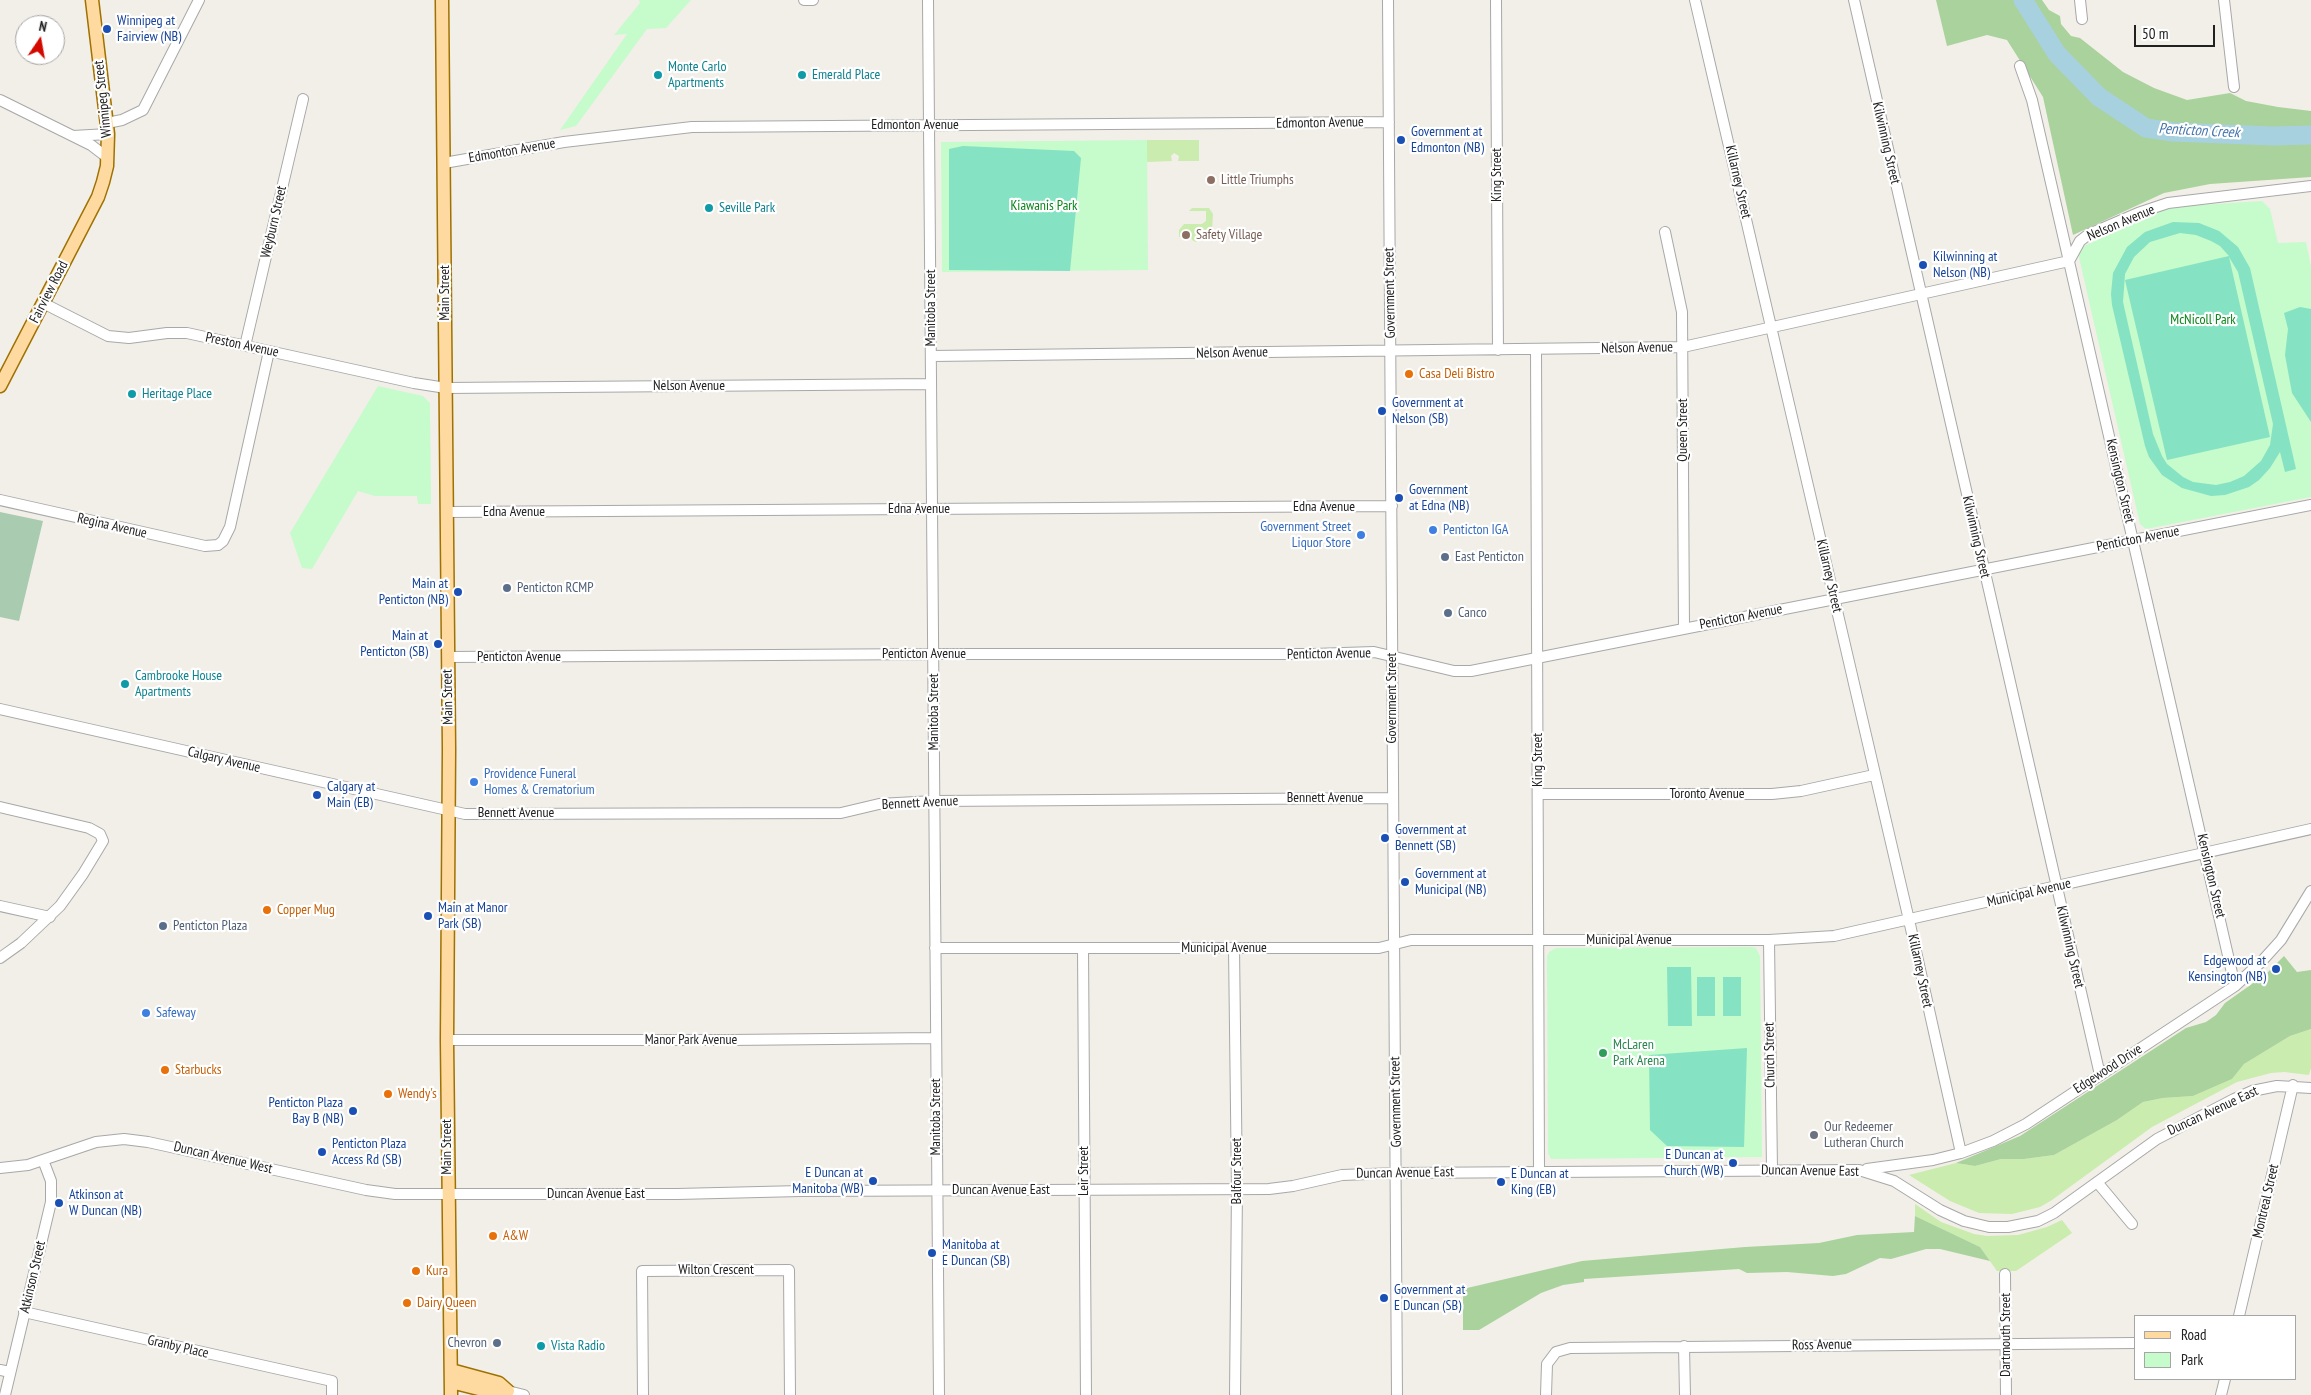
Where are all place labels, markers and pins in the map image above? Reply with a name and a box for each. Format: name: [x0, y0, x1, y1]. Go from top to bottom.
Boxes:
place label: Winnipeg at Fairview (NB): [117, 13, 181, 46]
marker: Winnipeg at Fairview (NB): [101, 23, 113, 35]
place label: Monte Carlo Apartments: [668, 59, 727, 92]
place label: Emerald Place: [812, 67, 880, 83]
marker: Monte Carlo Apartments: [652, 69, 664, 81]
marker: Emerald Place: [796, 69, 808, 81]
place label: Government at Edmonton (NB): [1411, 124, 1484, 156]
marker: Government at Edmonton (NB): [1395, 134, 1407, 146]
place label: Little Triumphs: [1221, 172, 1294, 188]
marker: Little Triumphs: [1205, 174, 1217, 186]
place label: Seville Park: [719, 200, 775, 216]
marker: Seville Park: [703, 202, 715, 214]
place label: Safety Village: [1196, 227, 1262, 243]
marker: Safety Village: [1180, 229, 1192, 241]
place label: Kilwinning at Nelson (NB): [1933, 249, 1997, 282]
marker: Kilwinning at Nelson (NB): [1917, 259, 1929, 271]
place label: Casa Deli Bistro: [1419, 366, 1495, 382]
marker: Casa Deli Bistro: [1403, 368, 1415, 380]
place label: Heritage Place: [142, 386, 212, 402]
marker: Heritage Place: [126, 388, 138, 400]
place label: Government at Nelson (SB): [1392, 395, 1463, 428]
marker: Government at Nelson (SB): [1376, 405, 1388, 417]
place label: Government at Edna (NB): [1409, 482, 1469, 514]
marker: Government at Edna (NB): [1393, 492, 1405, 504]
place label: Government Street Liquor Store: [1260, 519, 1351, 552]
place label: Penticton IGA: [1443, 522, 1508, 538]
marker: Penticton IGA: [1427, 524, 1439, 536]
marker: Government Street Liquor Store: [1355, 529, 1367, 541]
place label: East Penticton: [1455, 549, 1524, 565]
marker: East Penticton: [1439, 551, 1451, 563]
place label: Main at Penticton (NB): [379, 576, 448, 608]
place label: Penticton RCMP: [517, 580, 594, 596]
marker: Penticton RCMP: [501, 582, 513, 594]
marker: Main at Penticton (NB): [452, 586, 464, 598]
place label: Canco: [1458, 605, 1487, 621]
marker: Canco: [1442, 607, 1454, 619]
place label: Main at Penticton (SB): [360, 628, 428, 660]
marker: Main at Penticton (SB): [432, 638, 444, 650]
place label: Cambrooke House Apartments: [135, 668, 222, 700]
marker: Cambrooke House Apartments: [119, 678, 131, 690]
place label: Providence Funeral Homes & Crematorium: [484, 766, 595, 799]
marker: Providence Funeral Homes & Crematorium: [468, 776, 480, 788]
place label: Calgary at Main (EB): [327, 779, 375, 812]
marker: Calgary at Main (EB): [311, 789, 323, 801]
place label: Government at Bennett (SB): [1395, 822, 1466, 854]
marker: Government at Bennett (SB): [1379, 832, 1391, 844]
place label: Government at Municipal (NB): [1415, 866, 1486, 899]
marker: Government at Municipal (NB): [1399, 876, 1411, 888]
place label: Main at Manor Park (SB): [438, 900, 508, 932]
place label: Copper Mug: [277, 902, 335, 918]
marker: Copper Mug: [261, 904, 273, 916]
marker: Main at Manor Park (SB): [422, 910, 434, 922]
place label: Penticton Plaza: [173, 918, 247, 934]
marker: Penticton Plaza: [157, 920, 169, 932]
place label: Edgewood at Kensington (NB): [2188, 953, 2266, 986]
marker: Edgewood at Kensington (NB): [2270, 963, 2282, 975]
place label: Safeway: [156, 1005, 196, 1021]
marker: Safeway: [140, 1007, 152, 1019]
place label: McLaren Park Arena: [1613, 1037, 1665, 1070]
marker: McLaren Park Arena: [1597, 1047, 1609, 1059]
place label: Starbucks: [175, 1062, 222, 1078]
marker: Starbucks: [159, 1064, 171, 1076]
place label: Wendy's: [398, 1086, 437, 1102]
marker: Wendy's: [382, 1088, 394, 1100]
place label: Penticton Plaza Bay B (NB): [269, 1095, 343, 1128]
marker: Penticton Plaza Bay B (NB): [347, 1105, 359, 1117]
place label: Our Redeemer Lutheran Church: [1824, 1119, 1904, 1152]
marker: Our Redeemer Lutheran Church: [1808, 1129, 1820, 1141]
place label: Penticton Plaza Access Rd (SB): [332, 1136, 406, 1168]
marker: Penticton Plaza Access Rd (SB): [316, 1146, 328, 1158]
place label: E Duncan at Church (WB): [1664, 1147, 1723, 1180]
marker: E Duncan at Church (WB): [1727, 1157, 1739, 1169]
place label: E Duncan at Manitoba (WB): [792, 1165, 863, 1198]
place label: E Duncan at King (EB): [1511, 1166, 1569, 1198]
marker: E Duncan at Manitoba (WB): [867, 1175, 879, 1187]
marker: E Duncan at King (EB): [1495, 1176, 1507, 1188]
place label: Atkinson at W Duncan (NB): [69, 1187, 141, 1220]
marker: Atkinson at W Duncan (NB): [53, 1197, 65, 1209]
place label: A&W: [503, 1228, 528, 1244]
marker: A&W: [487, 1230, 499, 1242]
place label: Manitoba at E Duncan (SB): [942, 1237, 1009, 1270]
marker: Manitoba at E Duncan (SB): [926, 1247, 938, 1259]
place label: Kura: [426, 1263, 448, 1279]
marker: Kura: [410, 1265, 422, 1277]
place label: Government at E Duncan (SB): [1394, 1282, 1465, 1314]
marker: Government at E Duncan (SB): [1378, 1292, 1390, 1304]
place label: Dairy Queen: [417, 1295, 476, 1311]
marker: Dairy Queen: [401, 1297, 413, 1309]
place label: Chevron: [447, 1335, 487, 1351]
marker: Chevron: [491, 1337, 503, 1349]
place label: Vista Radio: [551, 1338, 605, 1354]
marker: Vista Radio: [535, 1340, 547, 1352]

